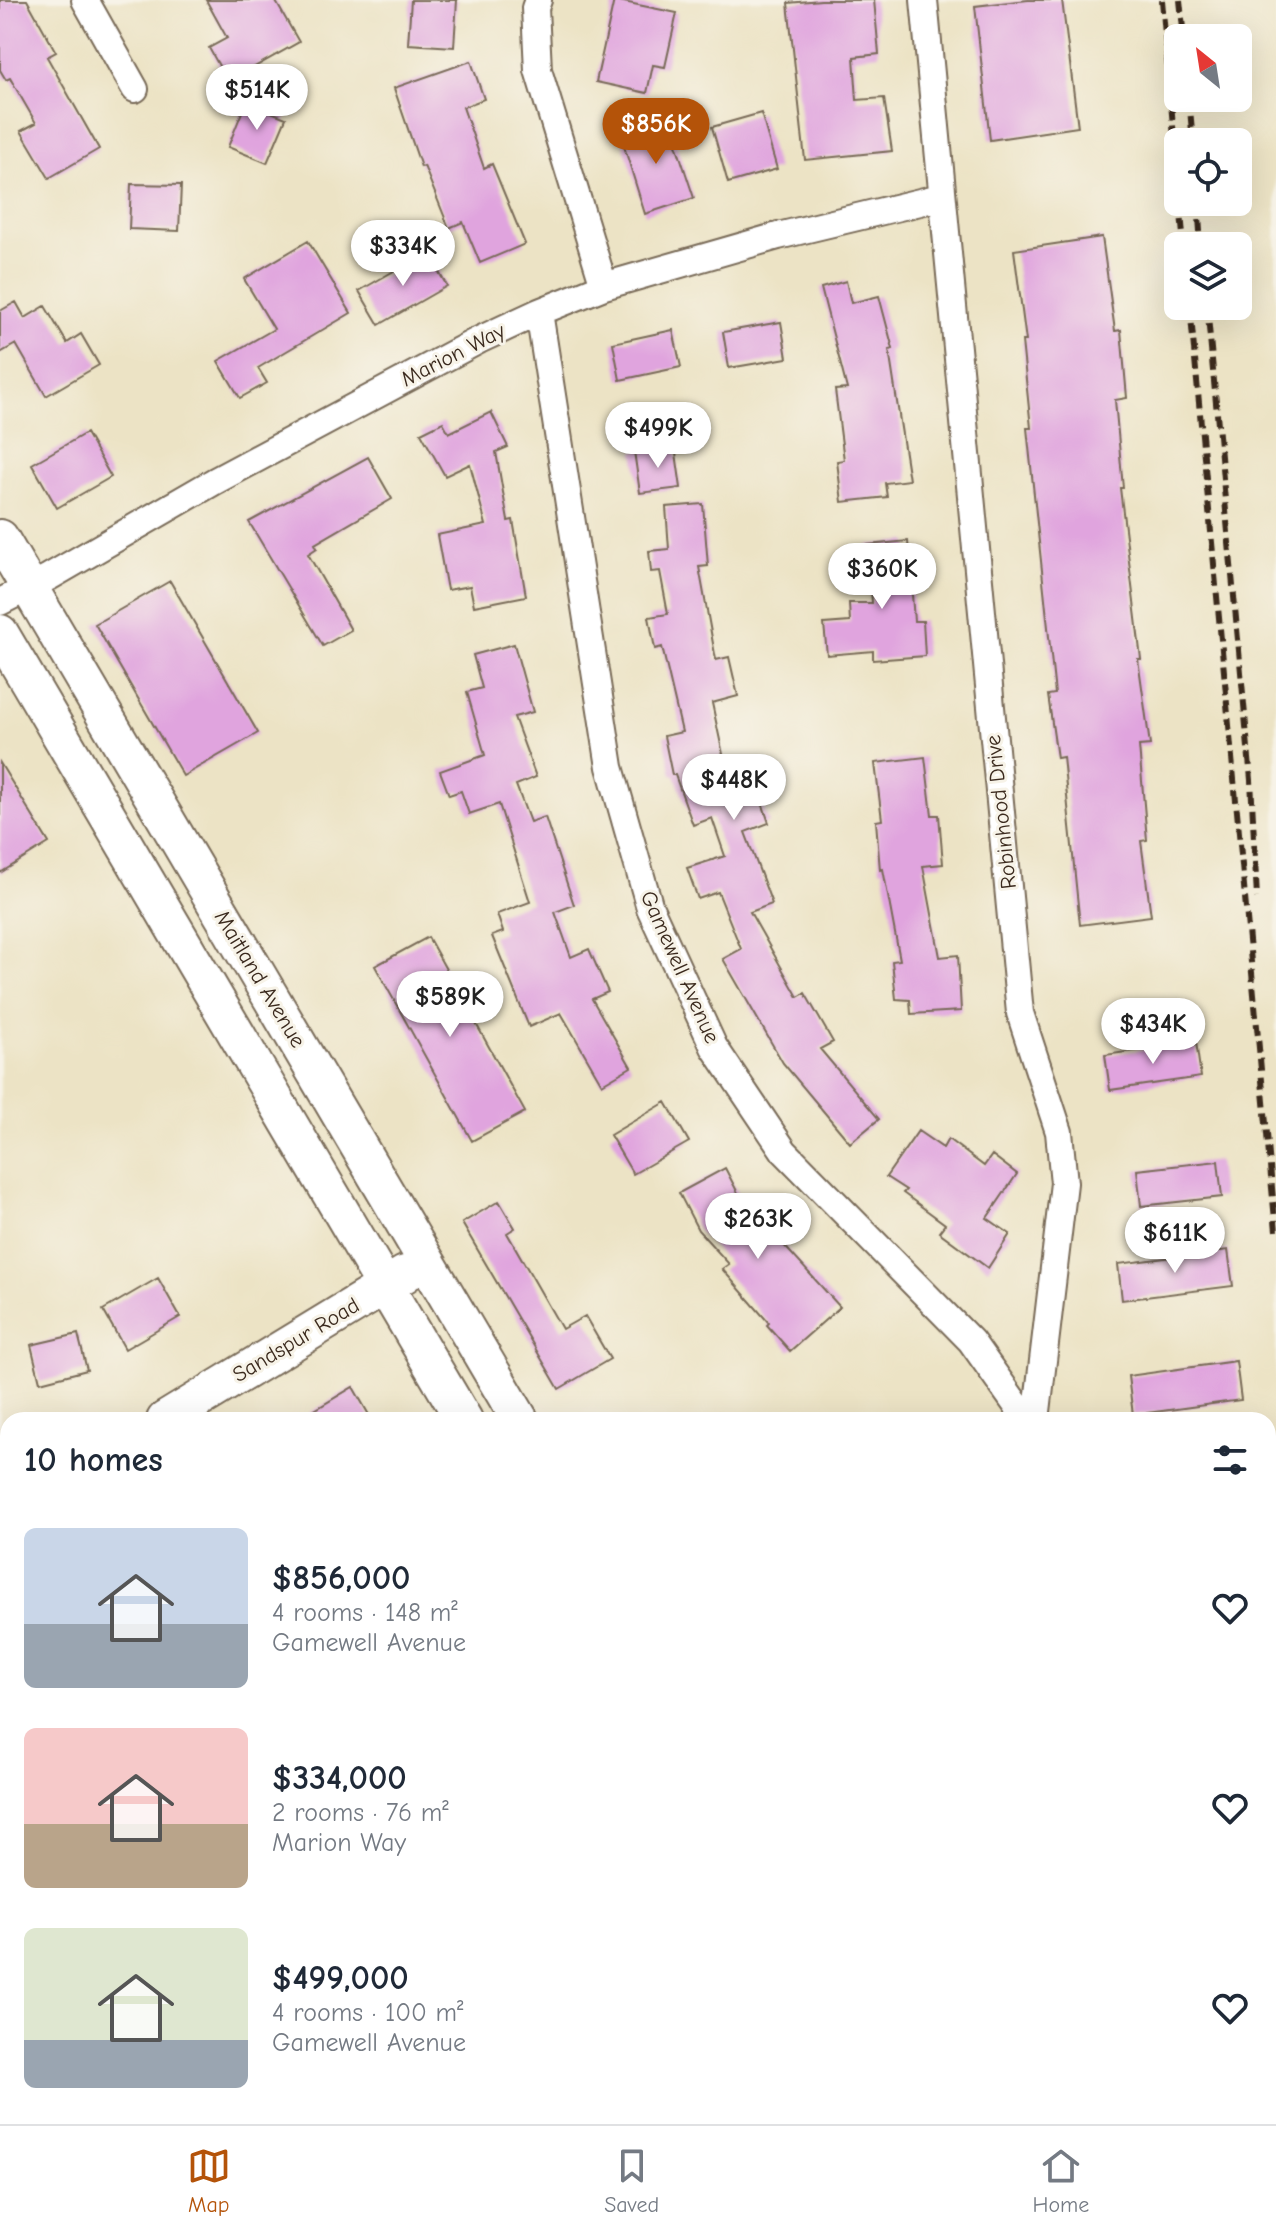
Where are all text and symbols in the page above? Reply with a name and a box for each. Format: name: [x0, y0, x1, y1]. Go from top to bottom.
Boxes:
north arrow: [1164, 24, 1252, 112]
map controls: [1164, 24, 1252, 320]
pin: $514K: [201, 64, 313, 132]
text: $514K: [224, 75, 290, 105]
pin: $856K: [600, 98, 712, 166]
text: $856K: [620, 109, 692, 139]
button: locate: [1164, 128, 1252, 216]
pin: $334K: [347, 220, 459, 288]
text: $334K: [369, 231, 437, 261]
button: layers: [1164, 232, 1252, 320]
street label: Marion Way: [397, 318, 510, 392]
pin: $499K: [602, 402, 714, 470]
text: $499K: [623, 413, 693, 443]
pin: $360K: [826, 543, 938, 611]
text: $360K: [846, 554, 918, 584]
street label: Robinhood Drive: [980, 734, 1022, 890]
pin: $448K: [678, 754, 790, 822]
text: $448K: [700, 765, 768, 795]
street label: Gamewell Avenue: [635, 887, 725, 1047]
street label: Maitland Avenue: [209, 906, 311, 1052]
pin: $589K: [394, 971, 506, 1039]
text: $589K: [414, 982, 486, 1012]
pin: $434K: [1097, 998, 1209, 1066]
text: $434K: [1119, 1009, 1187, 1039]
pin: $263K: [702, 1193, 814, 1261]
text: $263K: [723, 1204, 793, 1234]
pin: $611K: [1119, 1207, 1231, 1275]
text: $611K: [1143, 1218, 1207, 1248]
street label: Sandspur Road: [228, 1292, 364, 1388]
icon: filters: [1208, 1438, 1252, 1482]
text: 10 homes: [24, 1440, 163, 1480]
text: $856,000: [272, 1558, 411, 1598]
icon: home: [88, 1560, 184, 1656]
icon: heart: [1208, 1586, 1252, 1630]
text: 4 rooms · 148 m²: [272, 1598, 458, 1628]
text: Gamewell Avenue: [272, 1628, 466, 1658]
text: $334,000: [272, 1758, 407, 1798]
icon: home: [88, 1760, 184, 1856]
icon: heart: [1208, 1786, 1252, 1830]
text: 2 rooms · 76 m²: [272, 1798, 449, 1828]
text: Marion Way: [272, 1828, 406, 1858]
text: $499,000: [272, 1958, 409, 1998]
icon: home: [88, 1960, 184, 2056]
icon: heart: [1208, 1986, 1252, 2030]
text: 4 rooms · 100 m²: [272, 1998, 464, 2028]
text: Gamewell Avenue: [272, 2028, 466, 2058]
tab: Map: [187, 2144, 231, 2218]
tab: Saved: [604, 2144, 659, 2218]
tab: Home: [1032, 2144, 1089, 2218]

